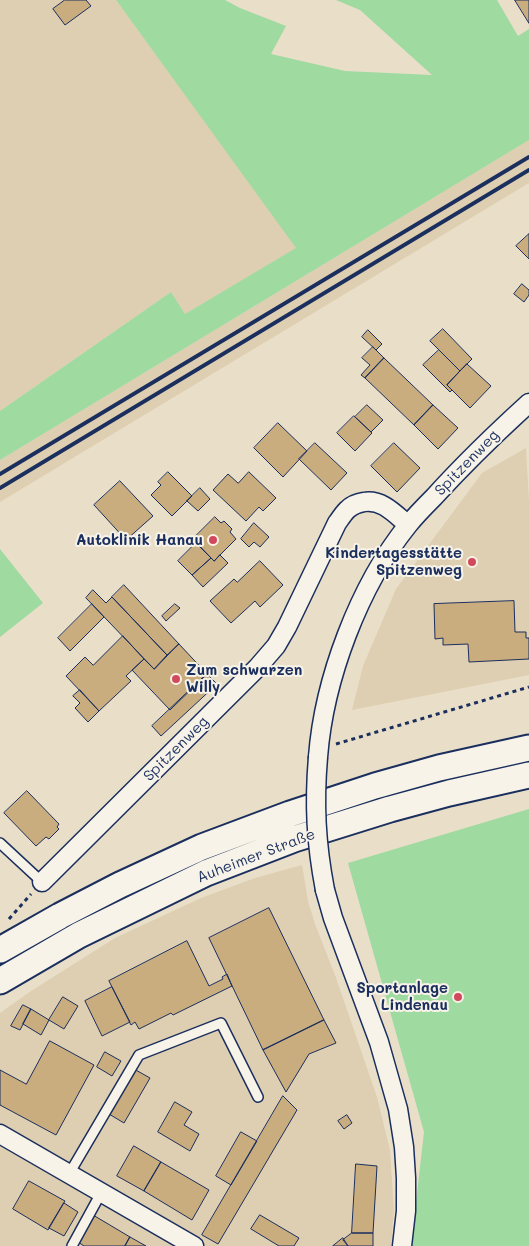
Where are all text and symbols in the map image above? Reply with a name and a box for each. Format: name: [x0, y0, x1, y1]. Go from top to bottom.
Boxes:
street label: Spitzenweg: [431, 426, 503, 500]
place label: Autoklinik Hanau: [76, 531, 203, 549]
marker: Autoklinik Hanau: [207, 534, 219, 546]
place label: Kindertagesstätte Spitzenweg: [325, 544, 462, 579]
marker: Kindertagesstätte Spitzenweg: [466, 556, 478, 568]
place label: Zum schwarzen Willy: [186, 661, 302, 696]
marker: Zum schwarzen Willy: [170, 673, 182, 685]
street label: Spitzenweg: [140, 713, 212, 785]
street label: Auheimer Straße: [194, 825, 318, 887]
place label: Sportanlage Lindenau: [357, 979, 448, 1014]
marker: Sportanlage Lindenau: [452, 991, 464, 1003]

